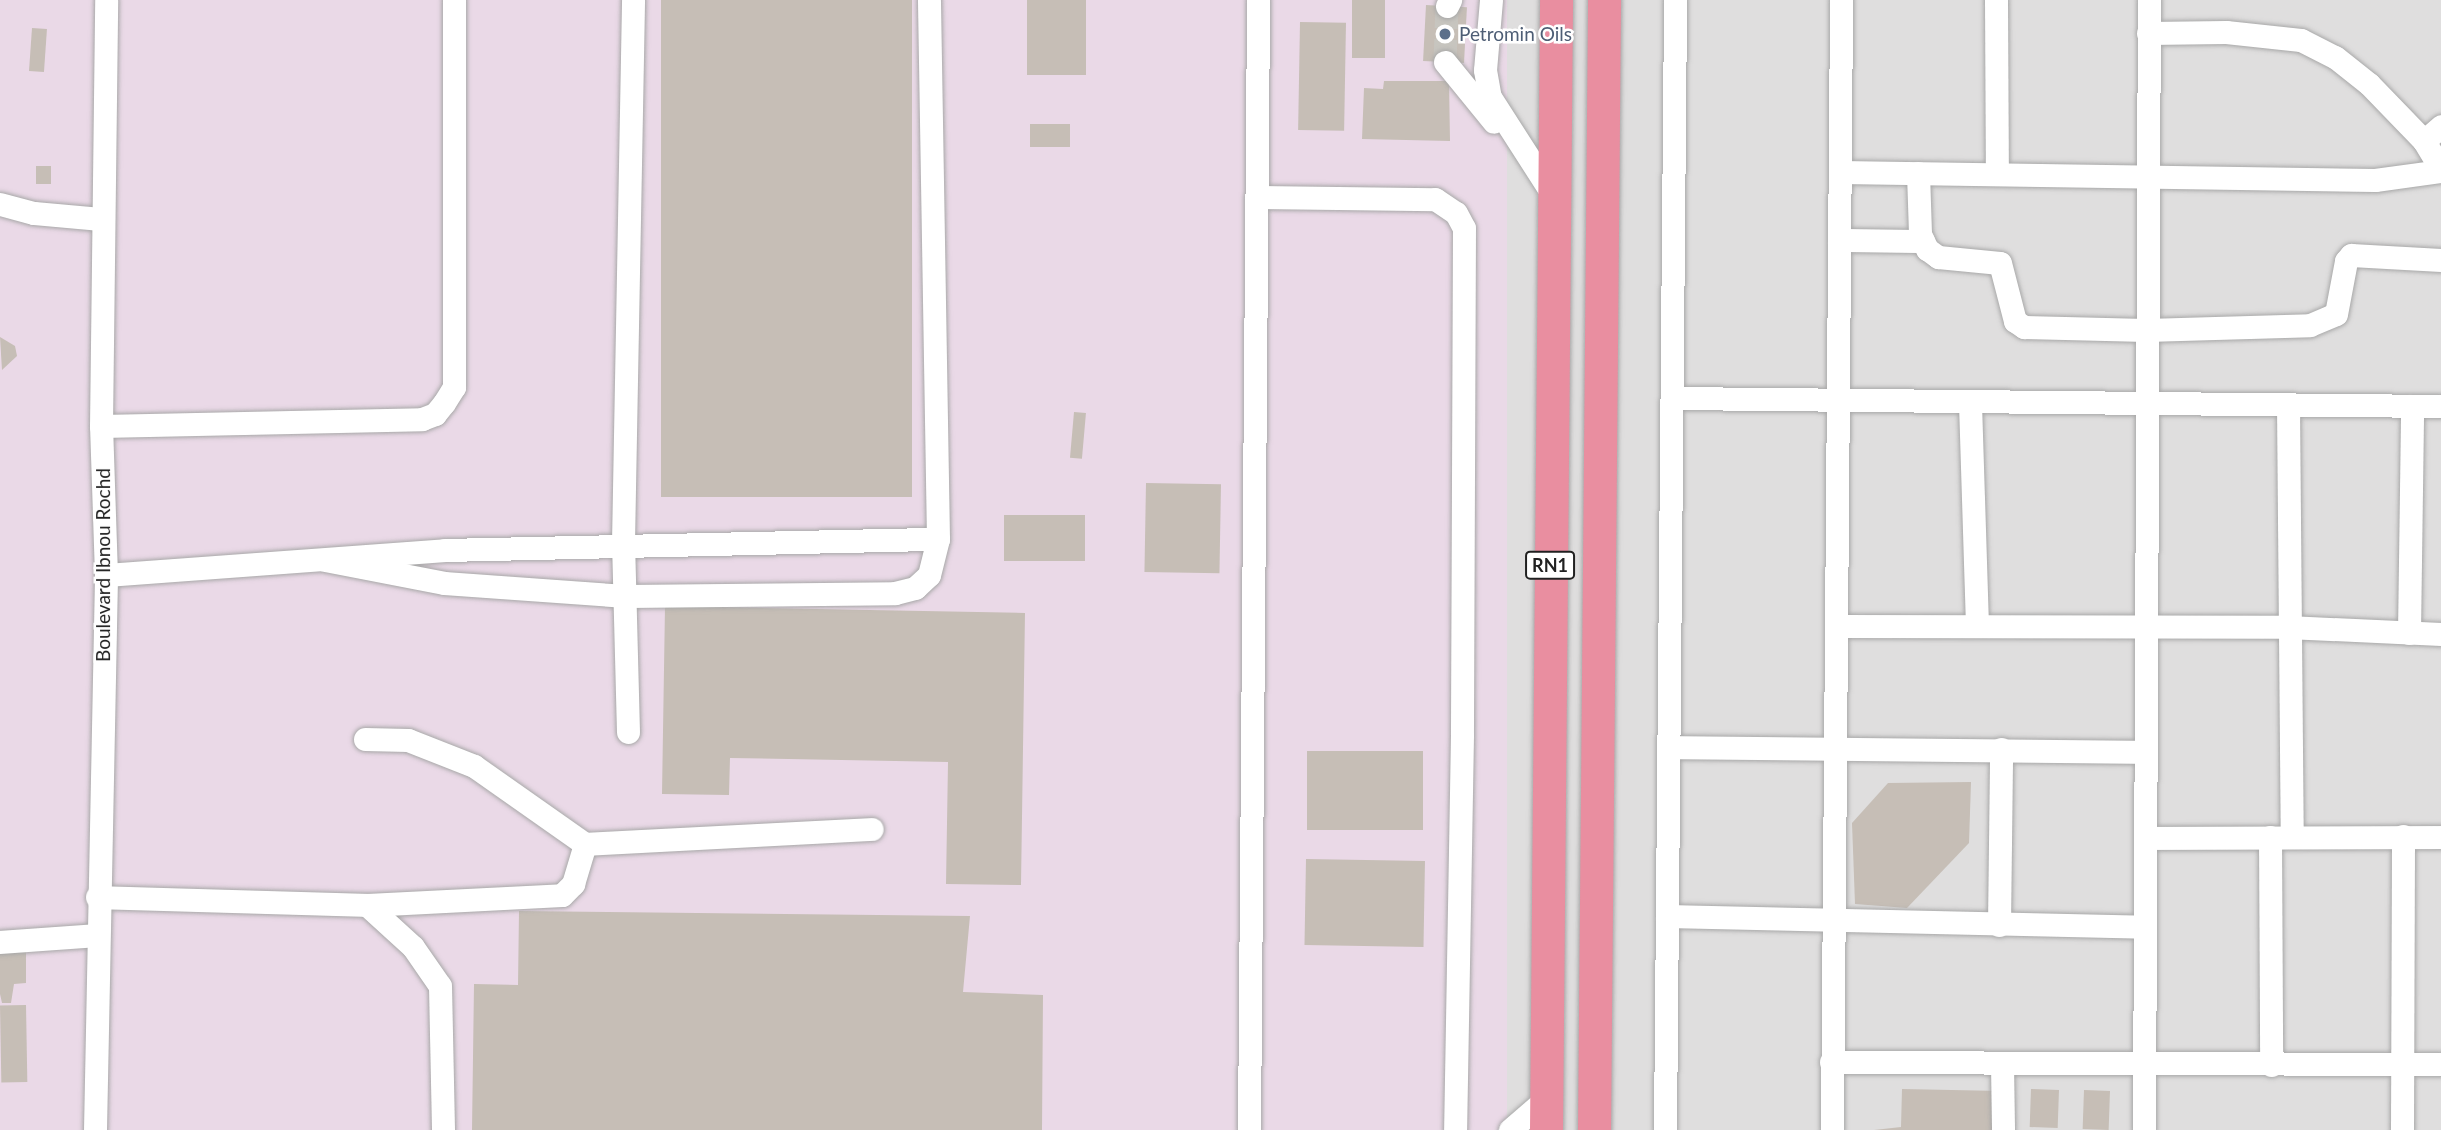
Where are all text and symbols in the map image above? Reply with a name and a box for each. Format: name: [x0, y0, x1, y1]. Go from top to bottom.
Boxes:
place label: Petromin Oils: [1459, 23, 1572, 45]
marker: Petromin Oils: [1437, 26, 1453, 42]
street label: Boulevard Ibnou Rochd: [92, 468, 114, 662]
road number: RN1: [1524, 550, 1576, 580]

